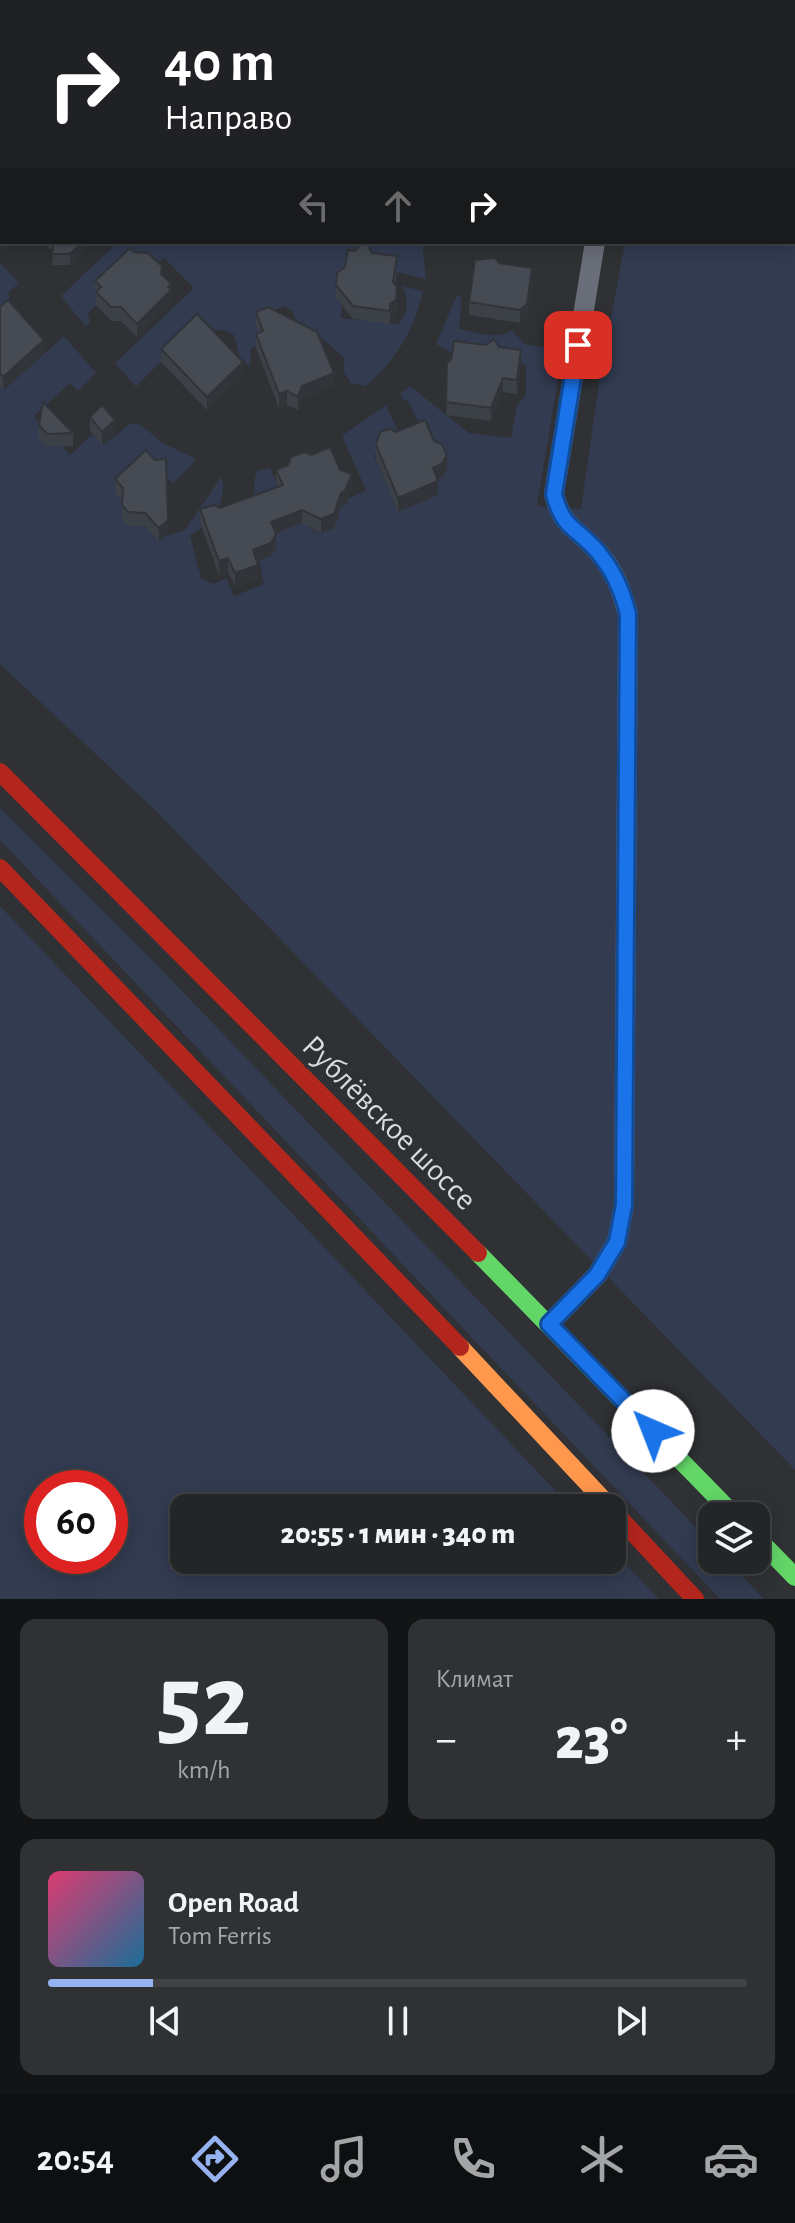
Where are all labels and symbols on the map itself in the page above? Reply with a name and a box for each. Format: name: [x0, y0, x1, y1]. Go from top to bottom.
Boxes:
pin: [544, 311, 612, 379]
street label: Рублёвское шоссе: [296, 1029, 483, 1216]
position arrow: [611, 1389, 695, 1473]
speed limit sign: 60: [24, 1470, 128, 1574]

